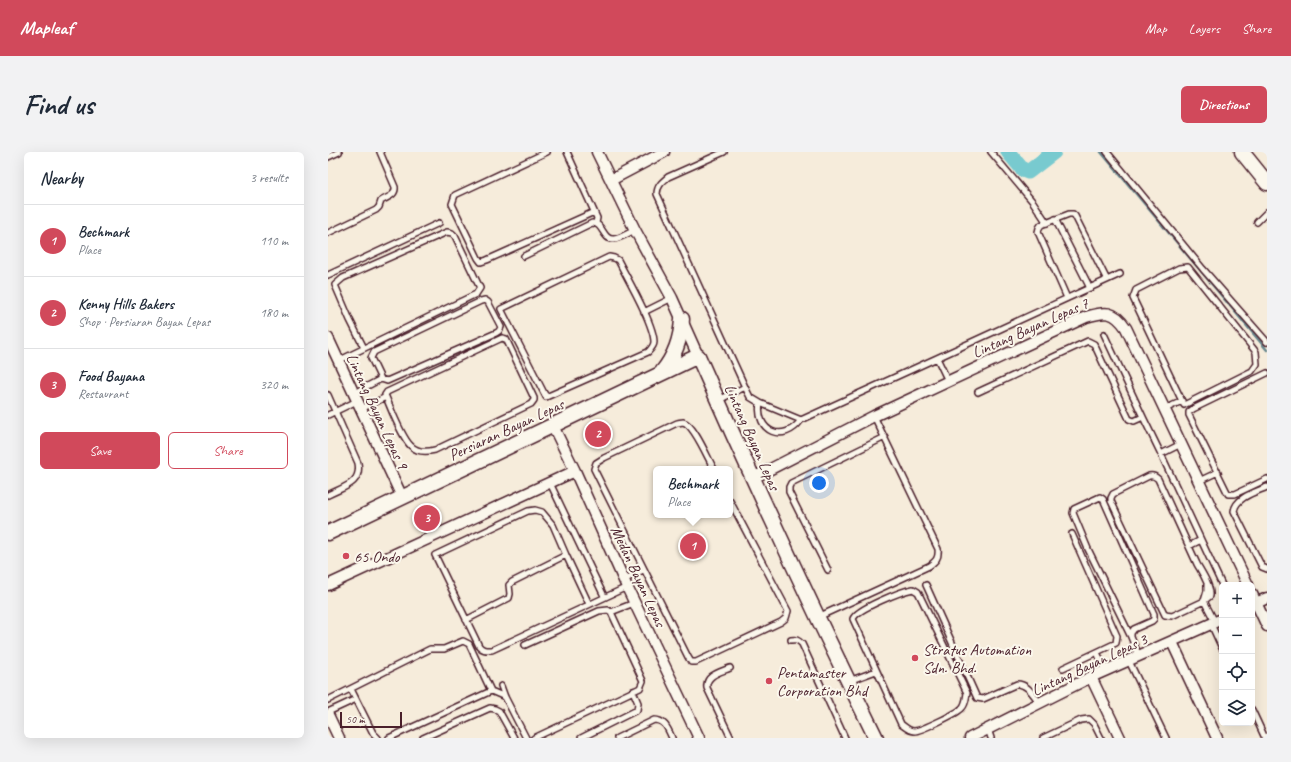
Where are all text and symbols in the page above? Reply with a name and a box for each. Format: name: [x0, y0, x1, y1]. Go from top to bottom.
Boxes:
text: Mapleaf: [20, 16, 73, 40]
text: Map: [1145, 20, 1167, 37]
text: Layers: [1189, 20, 1220, 37]
text: Share: [1242, 20, 1271, 37]
button: Directions: [1181, 86, 1267, 123]
text: Find us: [24, 87, 94, 122]
text: Nearby: [40, 168, 83, 189]
text: 3 results: [250, 170, 288, 186]
text: Bechmark: [78, 223, 129, 242]
text: 1: [50, 233, 56, 249]
text: 110 m: [260, 233, 288, 249]
text: Place: [78, 242, 101, 258]
street label: Lintang Bayan Lepas 7: [969, 293, 1092, 363]
text: Kenny Hills Bakers: [78, 295, 174, 314]
text: 2: [50, 305, 56, 321]
text: 180 m: [260, 305, 288, 321]
text: Shop · Persiaran Bayan Lepas: [78, 314, 210, 330]
street label: Lintang Bayan Lepas 9: [342, 350, 413, 474]
text: Food Bayana: [78, 367, 144, 386]
text: 3: [50, 377, 56, 393]
text: 320 m: [260, 377, 288, 393]
street label: Lintang Bayan Lepas: [720, 381, 785, 495]
text: Restaurant: [78, 386, 128, 402]
street label: Persiaran Bayan Lepas: [446, 394, 569, 465]
pin: 2: [585, 419, 611, 449]
button: Save: [40, 432, 160, 469]
button: Share: [168, 432, 288, 469]
popup: [653, 466, 733, 518]
your location: [809, 473, 829, 493]
text: Bechmark: [668, 475, 718, 494]
text: Place: [668, 494, 690, 510]
pin: 3: [414, 503, 440, 533]
street label: Medan Bayan Lepas: [606, 523, 671, 631]
pin: 1: [680, 531, 706, 561]
place label: 65 Ondo: [354, 547, 401, 567]
marker: 65 Ondo: [341, 551, 351, 561]
map controls: [1219, 582, 1255, 726]
button: +: [1219, 582, 1255, 618]
button: −: [1219, 618, 1255, 654]
street label: Lintang Bayan Lepas 3: [1028, 629, 1152, 700]
place label: Stratus Automation Sdn. Bhd.: [923, 640, 1032, 678]
marker: Stratus Automation Sdn. Bhd.: [910, 653, 920, 663]
button: locate: [1219, 654, 1255, 690]
place label: Pentamaster Corporation Bhd: [777, 663, 870, 701]
marker: Pentamaster Corporation Bhd: [764, 676, 774, 686]
button: layers: [1219, 690, 1255, 726]
scale bar: [340, 710, 402, 729]
text: 50 m: [346, 712, 365, 726]

